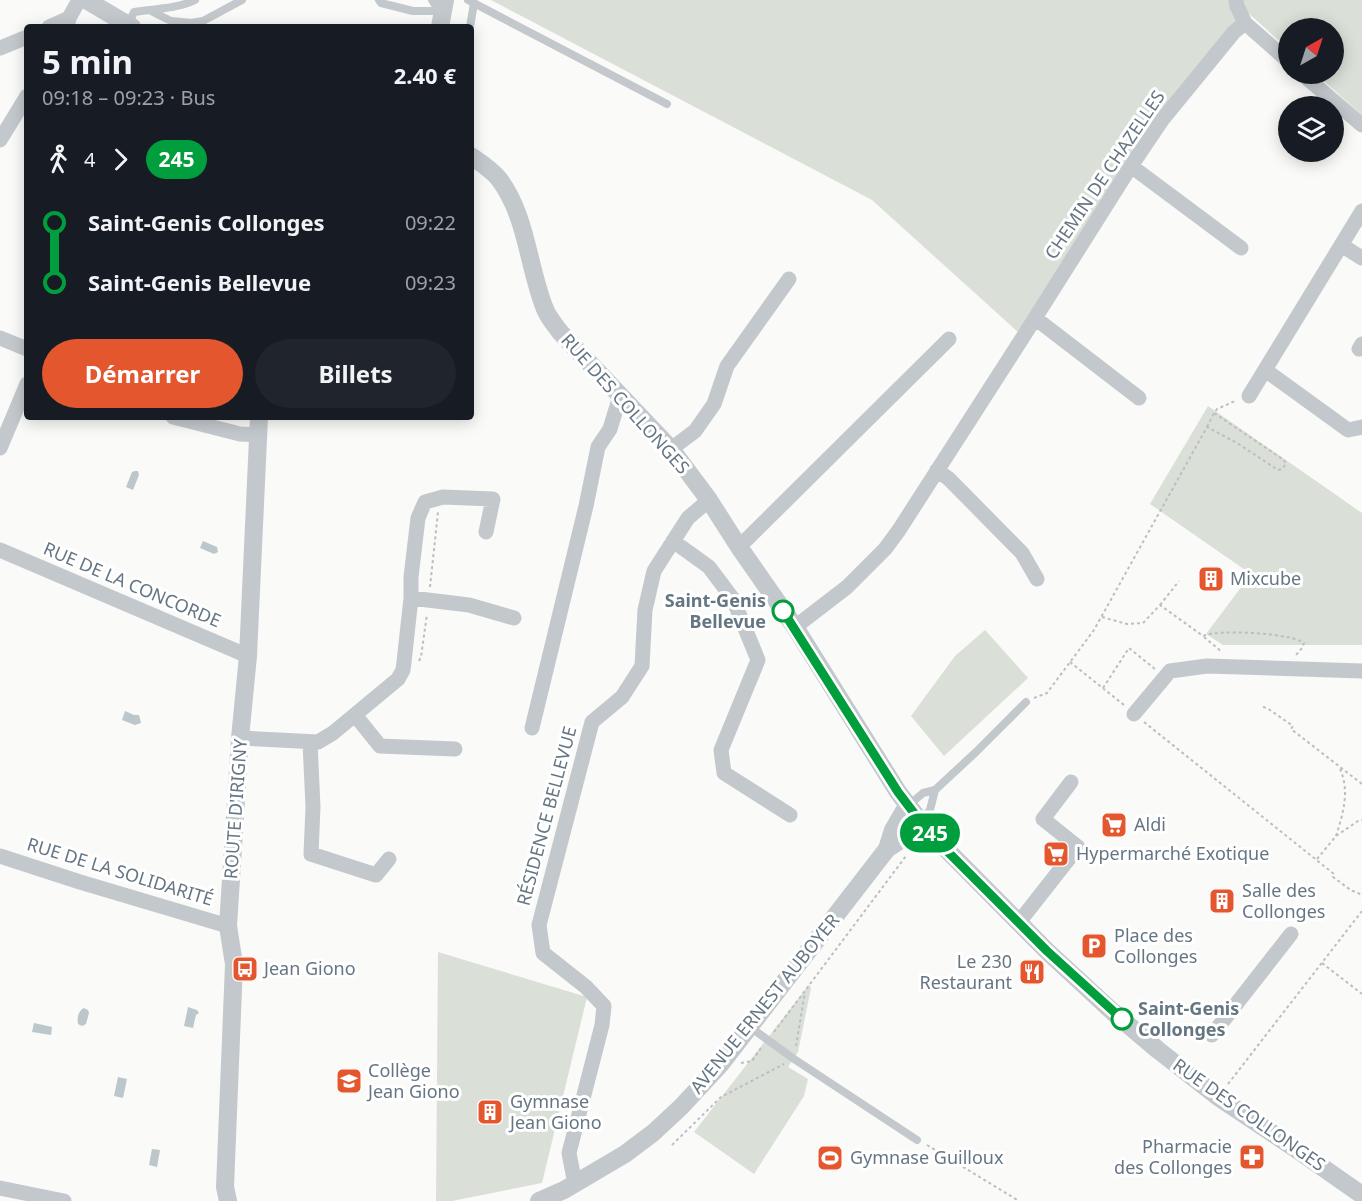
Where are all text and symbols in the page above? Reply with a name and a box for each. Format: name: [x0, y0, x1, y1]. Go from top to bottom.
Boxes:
north arrow: [1278, 18, 1344, 84]
map controls: [1278, 18, 1344, 162]
text: 5 min: [42, 39, 133, 84]
text: 2.40 €: [394, 60, 456, 90]
text: 09:18 – 09:23 · Bus: [42, 84, 215, 111]
street label: CHEMIN DE CHAZELLES: [1039, 85, 1170, 263]
button: layers: [1278, 96, 1344, 162]
icon: walk: [42, 143, 75, 176]
icon: forward: [104, 143, 137, 176]
text: 245: [158, 145, 195, 173]
text: 4: [84, 146, 95, 173]
text: Saint-Genis Collonges: [88, 207, 325, 237]
text: 09:22: [405, 209, 456, 236]
text: Saint-Genis Bellevue: [88, 267, 311, 297]
text: 09:23: [405, 269, 456, 296]
street label: RUE DES COLLONGES: [556, 328, 695, 479]
button: Démarrer: [42, 339, 243, 408]
button: Billets: [255, 339, 456, 408]
street label: RUE DE LA CONCORDE: [40, 536, 225, 632]
building icon: Mixcube: [1196, 564, 1226, 594]
place label: Mixcube: [1230, 566, 1301, 590]
place label: Saint-Genis Bellevue: [665, 588, 766, 633]
marker: Saint-Genis Bellevue: [772, 600, 794, 622]
street label: RÉSIDENCE BELLEVUE: [511, 723, 582, 908]
street label: ROUTE D'IRIGNY: [218, 737, 252, 880]
supermarket icon: Aldi: [1099, 810, 1129, 840]
place label: Aldi: [1134, 812, 1166, 836]
line badge: 245: [896, 814, 964, 852]
text: 245: [912, 819, 948, 847]
street label: RUE DE LA SOLIDARITÉ: [24, 831, 216, 911]
supermarket icon: Hypermarché Exotique: [1041, 839, 1071, 869]
place label: Hypermarché Exotique: [1076, 841, 1269, 865]
place label: Salle des Collonges: [1242, 878, 1325, 923]
building icon: Salle des Collonges: [1207, 886, 1237, 916]
street label: AVENUE ERNEST AUBOYER: [684, 909, 844, 1098]
place label: Place des Collonges: [1114, 923, 1197, 968]
parking icon: Place des Collonges: [1079, 931, 1109, 961]
place label: Le 230 Restaurant: [920, 949, 1013, 994]
bus stop icon: Jean Giono: [230, 954, 260, 984]
place label: Jean Giono: [262, 956, 356, 980]
restaurant icon: Le 230 Restaurant: [1017, 957, 1047, 987]
place label: Saint-Genis Collonges: [1138, 996, 1239, 1041]
marker: Saint-Genis Collonges: [1111, 1008, 1133, 1030]
street label: RUE DES COLLONGES: [1169, 1052, 1331, 1176]
place label: Collège Jean Giono: [366, 1058, 460, 1103]
school or university icon: Collège Jean Giono: [334, 1066, 364, 1096]
place label: Gymnase Jean Giono: [508, 1089, 602, 1134]
building icon: Gymnase Jean Giono: [475, 1097, 505, 1127]
place label: Pharmacie des Collonges: [1114, 1134, 1232, 1179]
pharmacy icon: Pharmacie des Collonges: [1237, 1142, 1267, 1172]
sports icon: Gymnase Guilloux: [815, 1143, 845, 1173]
place label: Gymnase Guilloux: [850, 1145, 1004, 1169]

